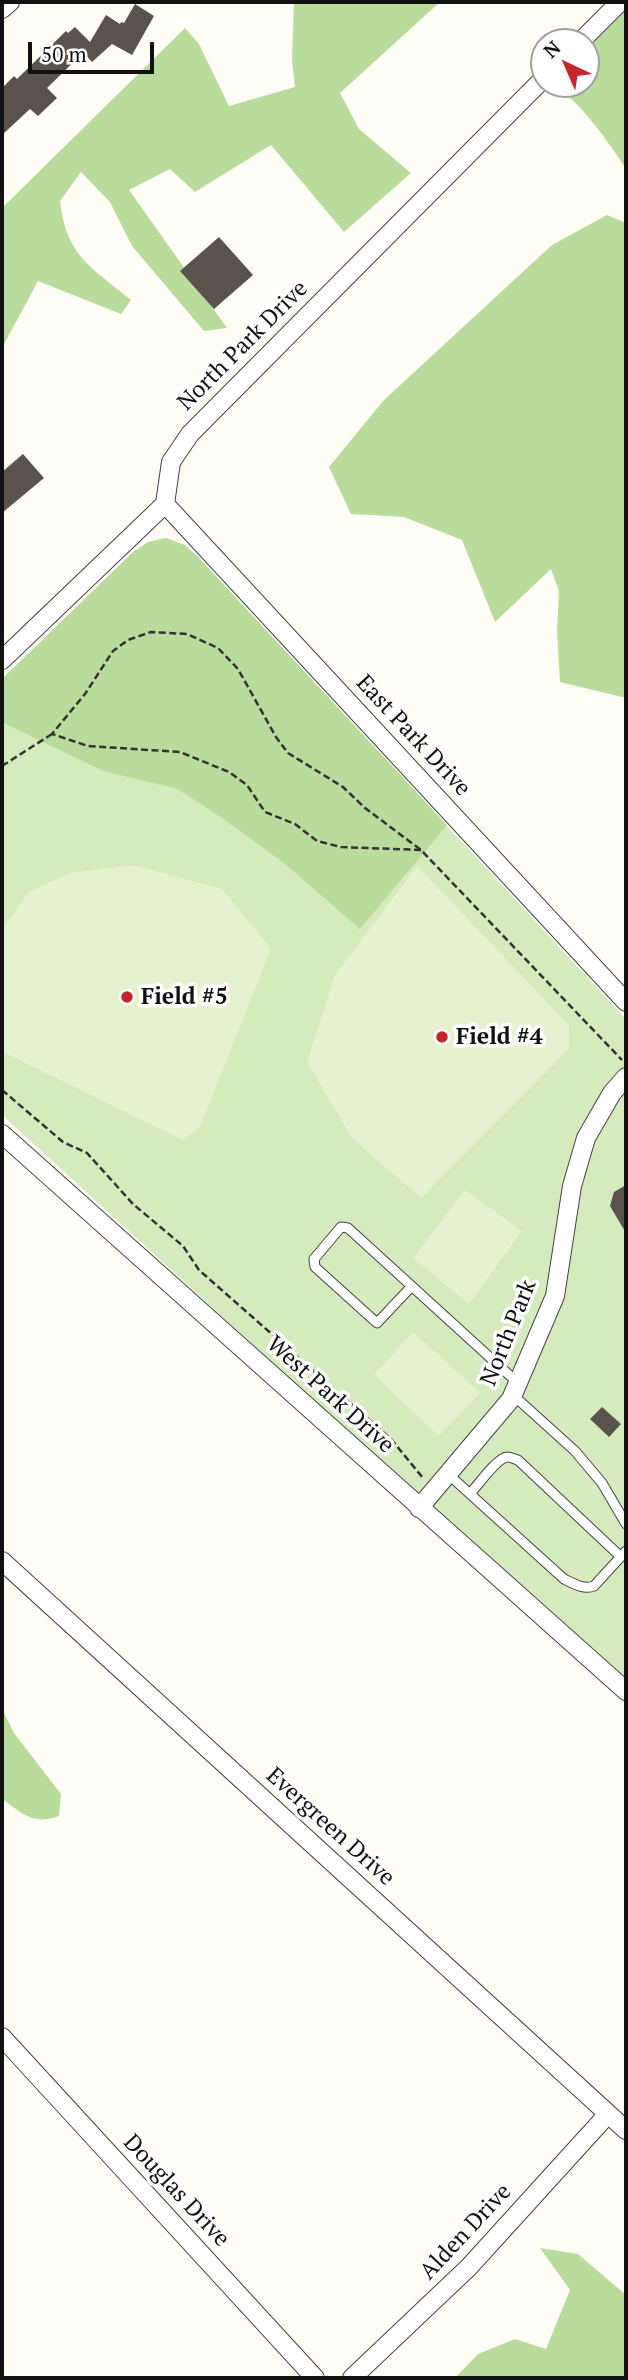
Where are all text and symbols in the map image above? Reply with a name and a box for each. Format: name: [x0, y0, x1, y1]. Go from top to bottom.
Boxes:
scale bar: [32, 28, 158, 72]
north arrow: [530, 28, 600, 98]
text: N: [538, 35, 565, 63]
text: 50 m: [41, 40, 87, 68]
street label: North Park Drive: [172, 275, 314, 417]
street label: East Park Drive: [350, 670, 476, 802]
place label: Field #5: [141, 983, 228, 1011]
marker: Field #5: [119, 989, 135, 1005]
place label: Field #4: [456, 1023, 543, 1051]
marker: Field #4: [434, 1029, 450, 1045]
street label: North Park: [475, 1276, 543, 1390]
street label: West Park Drive: [261, 1331, 399, 1459]
street label: Evergreen Drive: [260, 1762, 400, 1892]
street label: Douglas Drive: [117, 2129, 235, 2253]
street label: Alden Drive: [415, 2178, 517, 2286]

